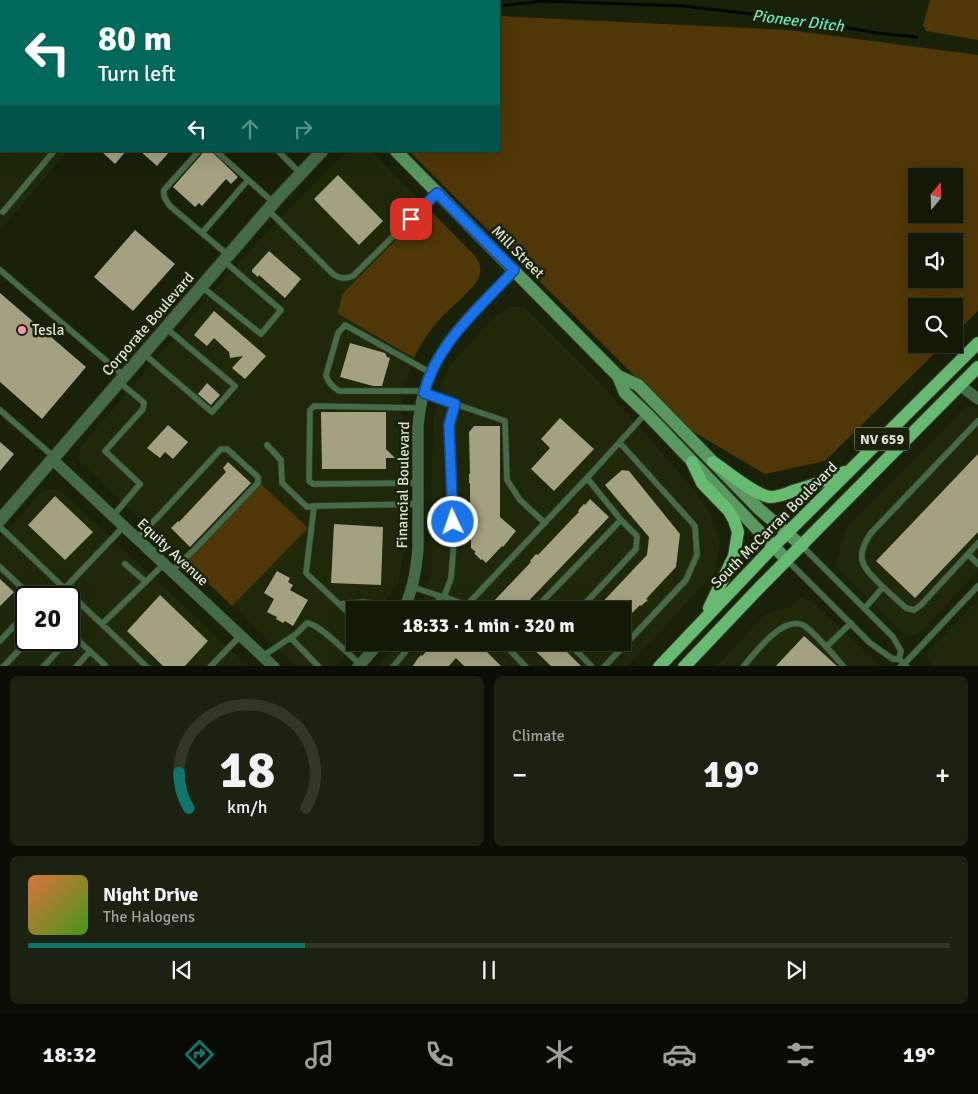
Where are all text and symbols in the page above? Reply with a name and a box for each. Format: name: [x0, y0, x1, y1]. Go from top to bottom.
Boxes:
water label: Pioneer Ditch: [751, 5, 846, 37]
text: 80 m: [98, 17, 172, 60]
icon: left: [15, 20, 80, 85]
text: Turn left: [98, 60, 176, 87]
icon: left: [183, 115, 211, 143]
icon: ahead: [236, 115, 264, 143]
icon: right: [289, 115, 317, 143]
north arrow: [908, 168, 962, 222]
map controls: [908, 168, 963, 353]
pin: [390, 198, 432, 240]
icon: arrive: [397, 205, 425, 233]
street label: Mill Street: [488, 222, 548, 282]
button: sound: [908, 233, 963, 288]
street label: Corporate Boulevard: [98, 269, 198, 379]
button: search: [908, 298, 963, 353]
place label: Tesla: [32, 321, 64, 339]
marker: Tesla: [16, 324, 28, 336]
street label: Financial Boulevard: [393, 421, 413, 549]
road number: NV 659: [854, 428, 910, 450]
street label: South McCarran Boulevard: [707, 458, 841, 592]
position arrow: [426, 495, 478, 547]
street label: Equity Avenue: [134, 514, 212, 590]
speed limit sign: 20: [15, 586, 80, 651]
text: 18:33 · 1 min · 320 m: [402, 614, 575, 638]
text: Climate: [512, 726, 565, 746]
text: 18: [219, 738, 275, 802]
text: 19°: [703, 751, 759, 798]
text: −: [512, 758, 527, 792]
text: +: [935, 758, 950, 792]
text: km/h: [227, 796, 267, 818]
text: Night Drive: [103, 883, 198, 907]
text: The Halogens: [103, 907, 195, 927]
icon: previous: [168, 956, 196, 984]
icon: pause: [475, 956, 503, 984]
icon: next: [782, 956, 810, 984]
icon: directions: [182, 1037, 217, 1072]
icon: music: [302, 1037, 337, 1072]
icon: phone: [422, 1037, 457, 1072]
icon: climate: [542, 1037, 577, 1072]
icon: car: [662, 1037, 697, 1072]
icon: filters: [783, 1037, 818, 1072]
text: 18:32: [43, 1041, 97, 1068]
text: 19°: [903, 1041, 935, 1068]

